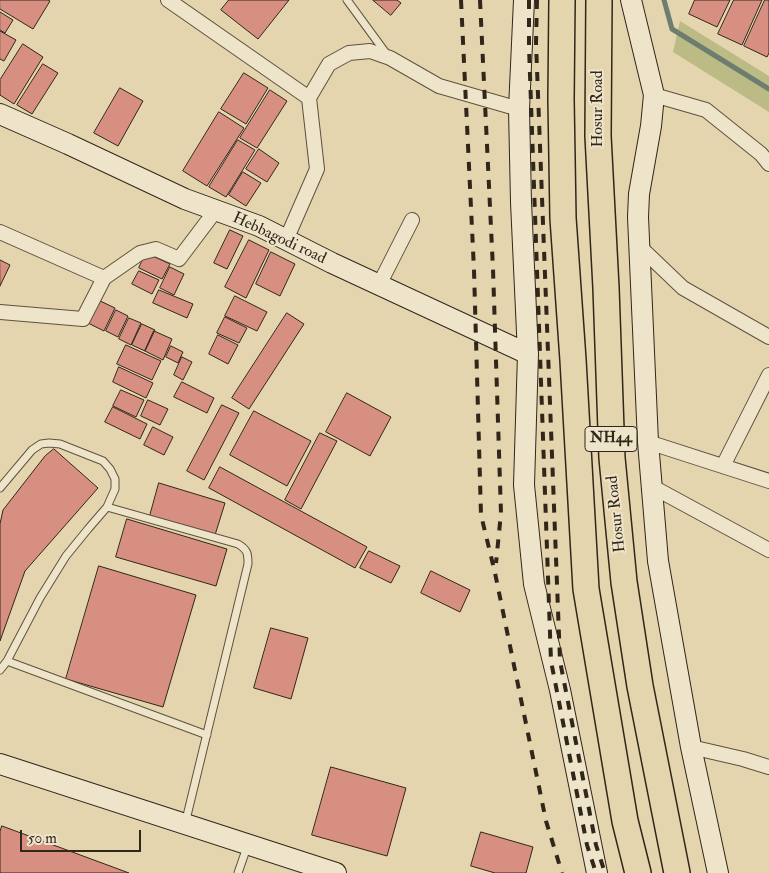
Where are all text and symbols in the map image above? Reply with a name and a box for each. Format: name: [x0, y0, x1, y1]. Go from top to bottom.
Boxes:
street label: Hosur Road: [589, 70, 609, 148]
street label: Hebbagodi road: [229, 209, 329, 269]
road number: NH44: [585, 426, 637, 452]
street label: Hosur Road: [603, 475, 631, 553]
scale bar: [22, 820, 144, 852]
text: 50 m: [28, 829, 57, 848]

